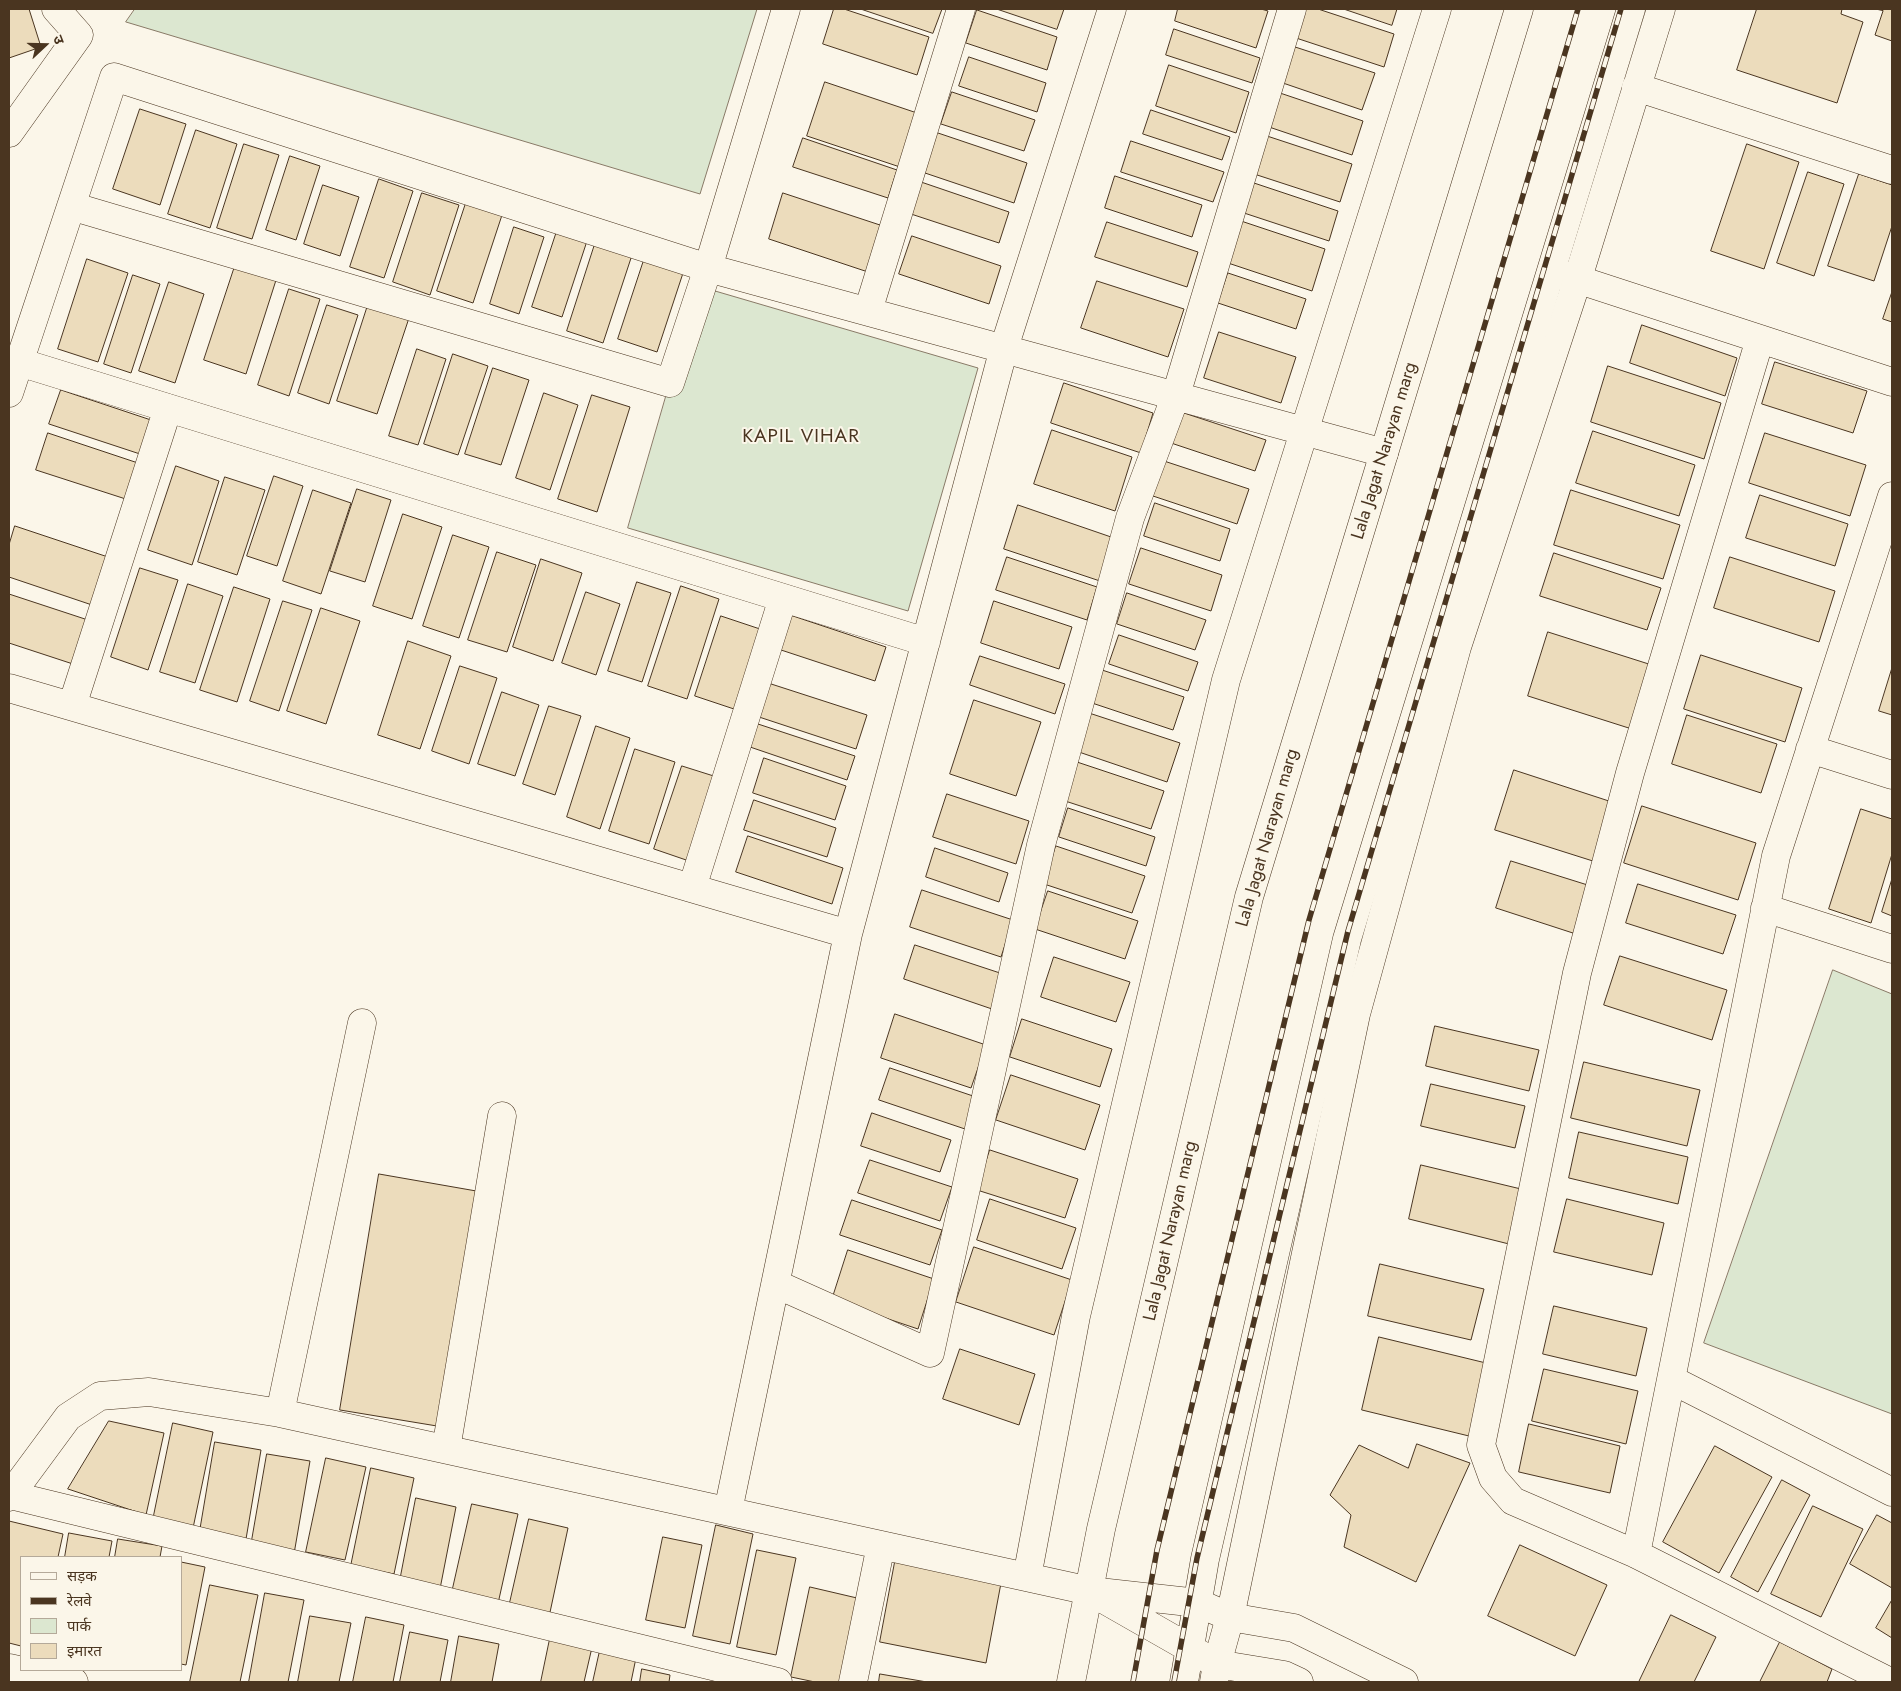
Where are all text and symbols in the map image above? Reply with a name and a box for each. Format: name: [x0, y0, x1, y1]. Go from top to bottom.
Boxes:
north arrow: [20, 20, 70, 70]
text: उ: [48, 32, 70, 47]
street label: Lala Jagat Narayan marg: [1348, 360, 1422, 542]
district label: KAPIL VIHAR: [741, 426, 861, 448]
street label: Lala Jagat Narayan marg: [1232, 746, 1304, 930]
street label: Lala Jagat Narayan marg: [1140, 1139, 1202, 1323]
legend: [20, 1556, 182, 1671]
text: सड़क: [67, 1565, 97, 1587]
text: रेलवे: [67, 1590, 92, 1612]
text: पार्क: [67, 1615, 91, 1637]
text: इमारत: [67, 1640, 102, 1662]

